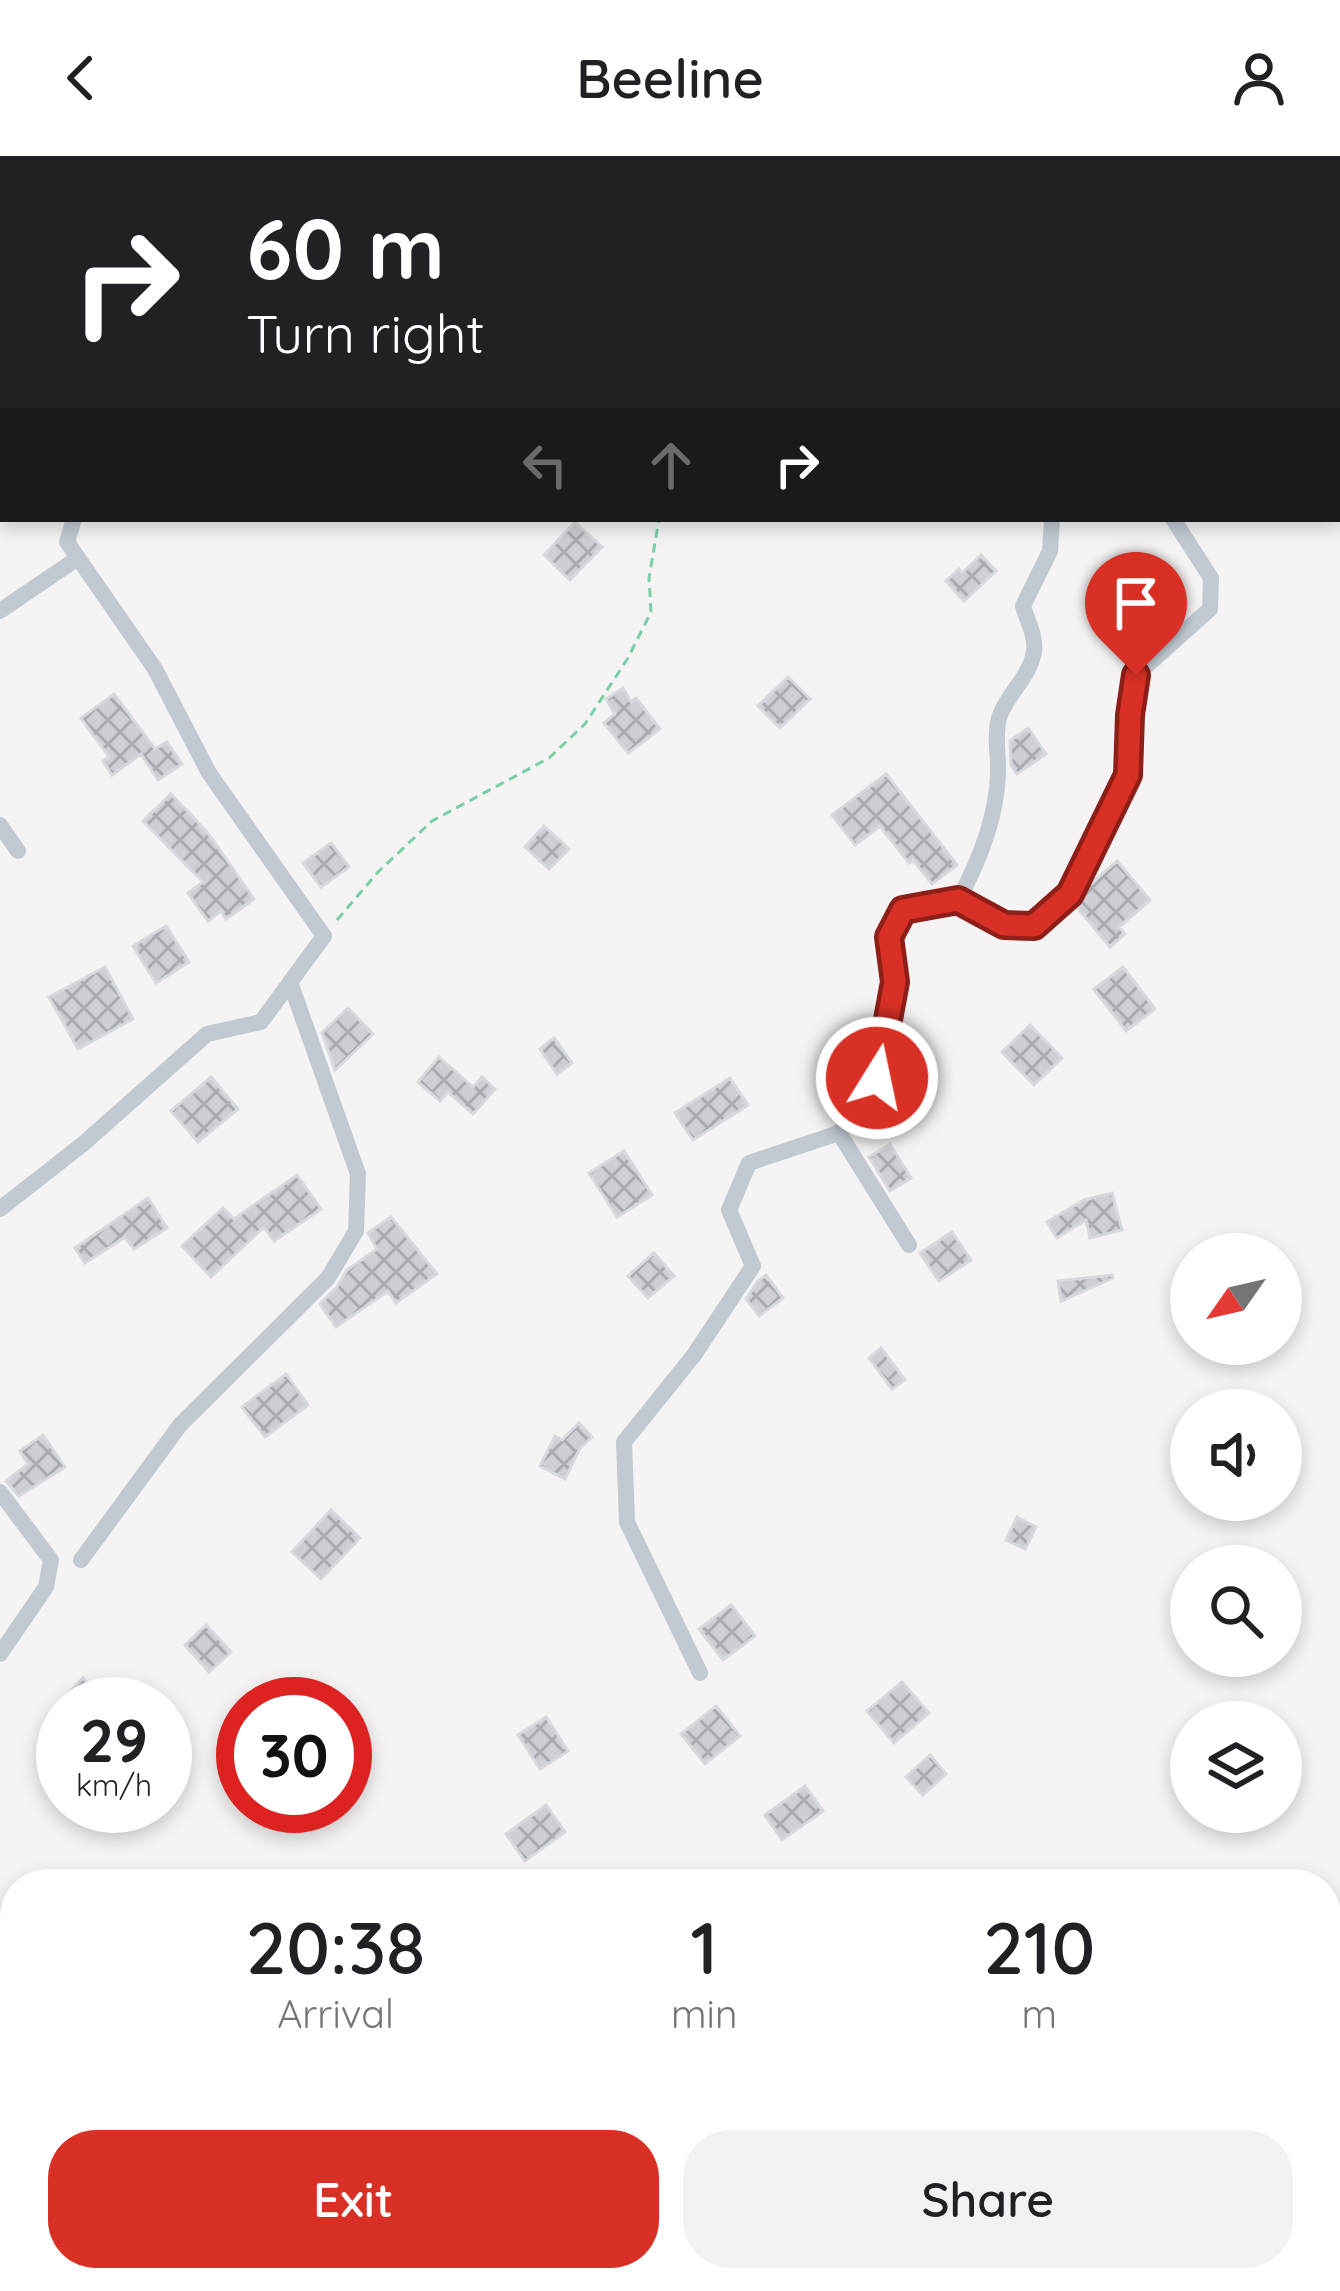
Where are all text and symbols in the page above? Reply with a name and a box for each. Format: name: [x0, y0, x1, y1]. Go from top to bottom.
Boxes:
text: Beeline: [576, 44, 764, 112]
icon: back: [48, 45, 114, 111]
icon: person: [1226, 45, 1292, 111]
text: 60 m: [246, 195, 445, 300]
icon: right: [48, 204, 204, 360]
text: Turn right: [246, 299, 485, 367]
icon: left: [512, 432, 578, 498]
icon: ahead: [638, 432, 704, 498]
icon: right: [764, 432, 830, 498]
pin: [1085, 552, 1187, 675]
icon: arrive: [1103, 570, 1169, 636]
position arrow: [814, 1015, 940, 1141]
north arrow: [1170, 1233, 1302, 1365]
map controls: [1170, 1233, 1302, 1833]
button: sound: [1170, 1389, 1302, 1521]
button: search: [1170, 1545, 1302, 1677]
speed limit sign: 30: [216, 1677, 372, 1833]
button: layers: [1170, 1701, 1302, 1833]
text: 29: [80, 1702, 148, 1777]
text: km/h: [76, 1766, 152, 1804]
text: 20:38: [246, 1902, 425, 1992]
text: 1: [690, 1902, 718, 1992]
text: 210: [983, 1902, 1095, 1992]
text: Arrival: [277, 1989, 394, 2038]
text: min: [671, 1989, 738, 2038]
text: m: [1021, 1989, 1057, 2038]
button: Exit: [48, 2130, 659, 2268]
button: Share: [683, 2130, 1293, 2268]

